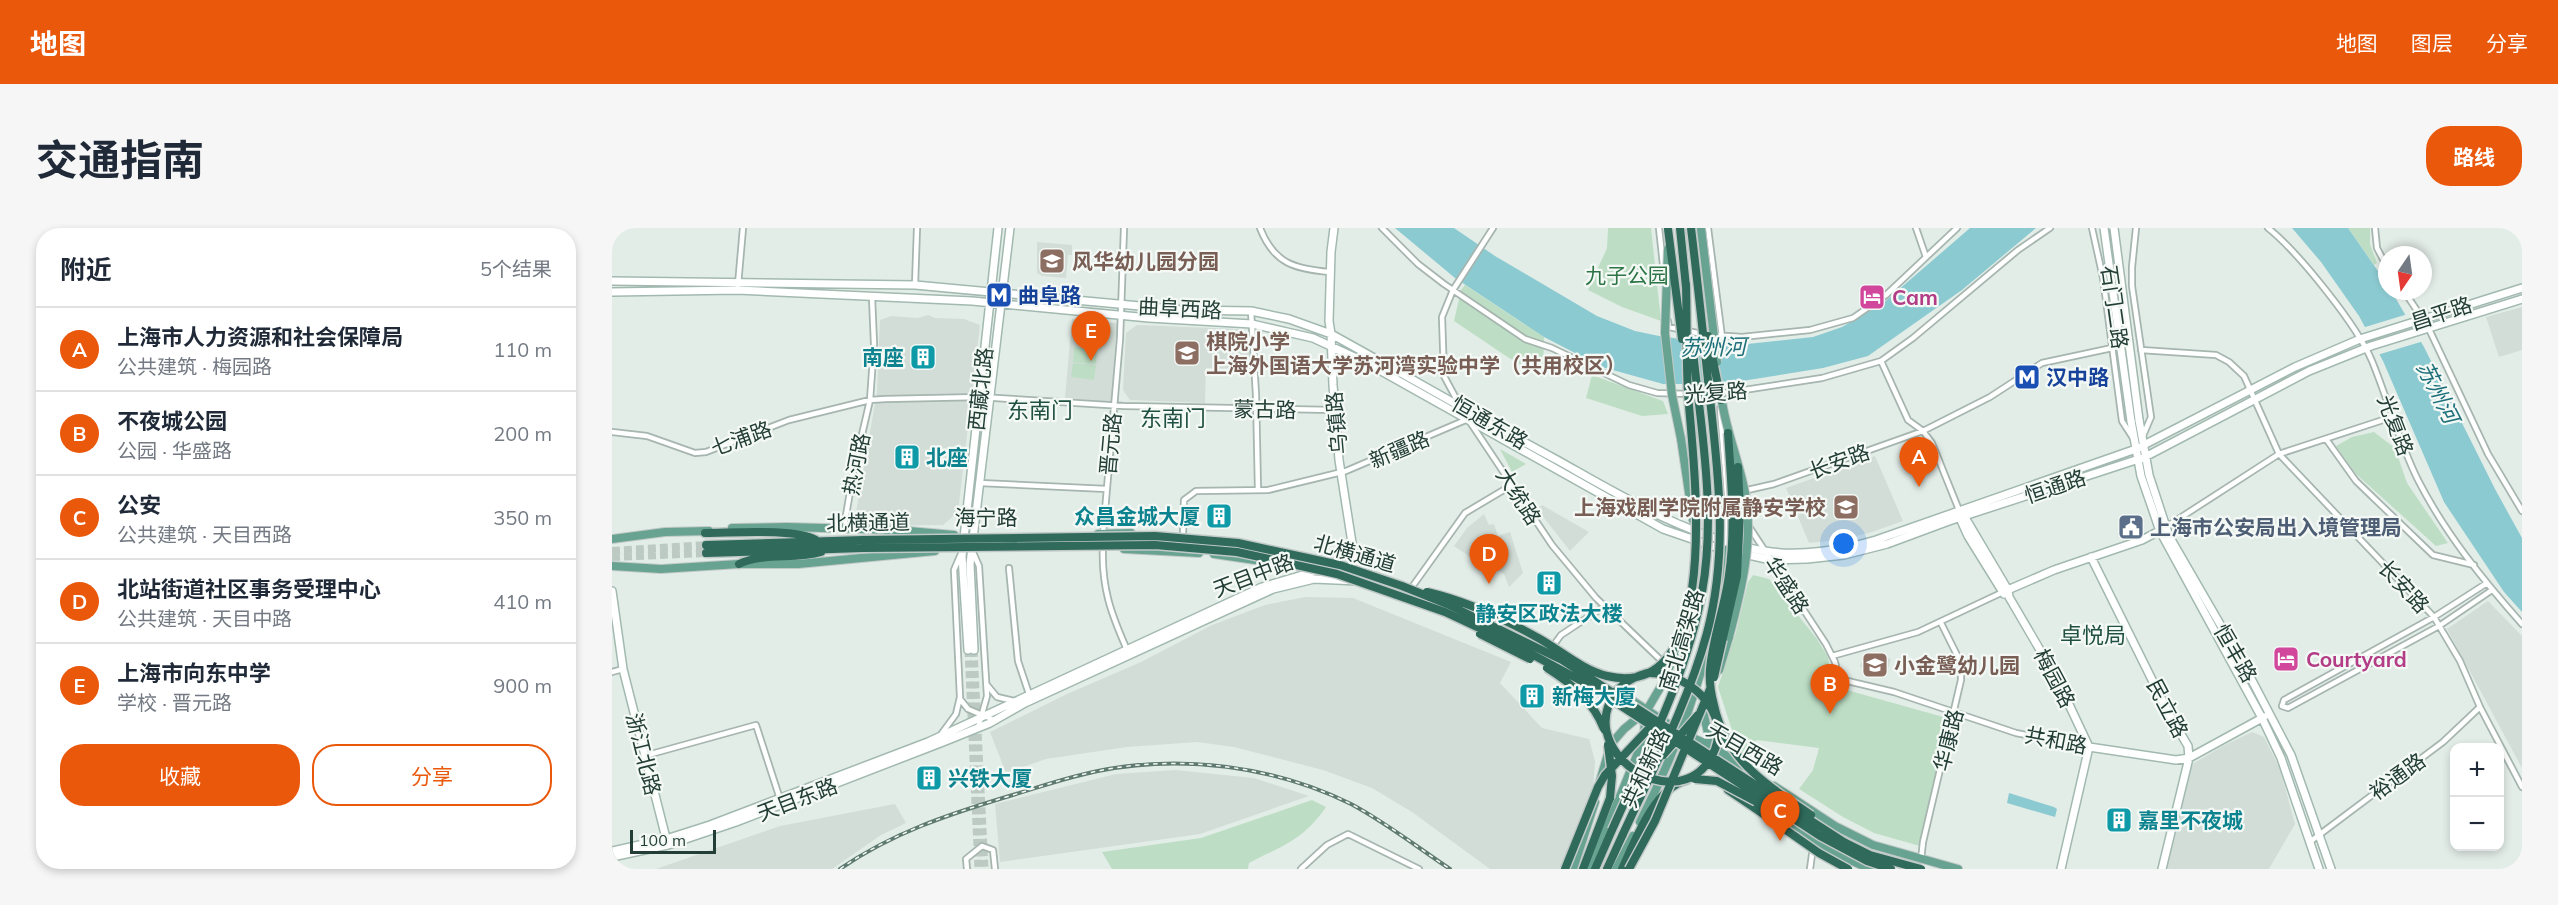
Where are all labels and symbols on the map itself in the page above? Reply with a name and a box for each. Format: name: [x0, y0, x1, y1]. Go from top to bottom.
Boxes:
school or university icon: 风华幼儿园分园: [1037, 246, 1067, 276]
north arrow: [2378, 246, 2432, 300]
place label: 风华幼儿园分园: [1072, 248, 1219, 274]
park label: 九子公园: [1585, 262, 1669, 288]
street label: 石门二路: [2096, 264, 2134, 350]
metro station icon: 曲阜路: [984, 280, 1014, 310]
place label: 曲阜路: [1018, 282, 1081, 308]
hotel icon: Cam: [1857, 282, 1887, 312]
place label: Cam: [1892, 284, 1938, 310]
street label: 昌平路: [2407, 291, 2475, 335]
street label: 曲阜西路: [1137, 293, 1223, 323]
pin: E: [1072, 312, 1110, 361]
place label: 棋院小学 上海外国语大学苏河湾实验中学（共用校区）: [1206, 328, 1626, 378]
water label: 苏州河: [1680, 332, 1750, 362]
school or university icon: 棋院小学 上海外国语大学苏河湾实验中学（共用校区）: [1172, 338, 1202, 368]
building icon: 南座: [908, 342, 938, 372]
place label: 南座: [862, 344, 904, 370]
street label: 西藏北路: [963, 346, 997, 432]
water label: 苏州河: [2411, 356, 2467, 431]
metro station icon: 汉中路: [2012, 362, 2042, 392]
place label: 汉中路: [2046, 364, 2109, 390]
street label: 光复路: [1684, 377, 1748, 407]
street label: 乌镇路: [1320, 390, 1352, 456]
street label: 恒通东路: [1447, 390, 1533, 454]
street label: 光复路: [2373, 391, 2419, 459]
street label: 蒙古路: [1233, 395, 1297, 423]
district label: 东南门: [1007, 396, 1073, 424]
district label: 东南门: [1140, 404, 1206, 432]
street label: 晋元路: [1094, 411, 1126, 477]
street label: 七浦路: [707, 415, 775, 461]
street label: 新疆路: [1365, 425, 1433, 473]
street label: 热河路: [837, 431, 875, 497]
street label: 长安路: [1805, 438, 1873, 484]
pin: A: [1900, 438, 1938, 487]
building icon: 北座: [892, 442, 922, 472]
place label: 北座: [926, 444, 968, 470]
street label: 大统路: [1491, 463, 1547, 529]
street label: 恒通路: [2021, 463, 2089, 509]
school or university icon: 上海戏剧学院附属静安学校: [1831, 492, 1861, 522]
place label: 上海戏剧学院附属静安学校: [1574, 494, 1826, 520]
building icon: 众昌金城大厦: [1204, 501, 1234, 531]
place label: 众昌金城大厦: [1074, 503, 1200, 529]
street label: 海宁路: [955, 504, 1018, 530]
street label: 北横通道: [826, 508, 910, 536]
public building icon: 上海市公安局出入境管理局: [2116, 512, 2146, 542]
place label: 上海市公安局出入境管理局: [2150, 514, 2402, 540]
street label: 北横通道: [1311, 529, 1399, 577]
your location: [1829, 529, 1858, 558]
pin: D: [1470, 534, 1508, 584]
street label: 天目中路: [1209, 548, 1297, 602]
street label: 华盛路: [1759, 552, 1815, 618]
street label: 长安路: [2373, 554, 2435, 618]
building icon: 静安区政法大楼: [1534, 568, 1564, 598]
street label: 南北高架路: [1653, 586, 1709, 694]
place label: 静安区政法大楼: [1476, 600, 1623, 626]
street label: 恒丰路: [2209, 619, 2263, 687]
district label: 卓悦局: [2060, 621, 2126, 649]
street label: 梅园路: [2029, 644, 2081, 712]
hotel icon: Courtyard: [2271, 644, 2301, 674]
place label: Courtyard: [2306, 646, 2407, 672]
school or university icon: 小金鹭幼儿园: [1860, 650, 1890, 680]
place label: 小金鹭幼儿园: [1894, 652, 2020, 678]
pin: B: [1810, 664, 1850, 714]
street label: 民立路: [2142, 674, 2194, 742]
building icon: 新梅大廈: [1517, 681, 1547, 711]
place label: 新梅大廈: [1552, 683, 1636, 709]
street label: 华康路: [1928, 706, 1968, 774]
street label: 浙江北路: [621, 710, 667, 798]
street label: 天目西路: [1702, 716, 1788, 780]
street label: 共和路: [2023, 721, 2089, 759]
street label: 共和新路: [1615, 724, 1675, 812]
street label: 裕通路: [2364, 747, 2430, 805]
building icon: 兴铁大厦: [914, 763, 944, 793]
place label: 兴铁大厦: [948, 765, 1032, 791]
street label: 天目东路: [753, 772, 841, 826]
pin: C: [1760, 792, 1800, 841]
building icon: 嘉里不夜城: [2104, 805, 2134, 835]
place label: 嘉里不夜城: [2138, 807, 2243, 833]
scale bar: [630, 827, 716, 854]

